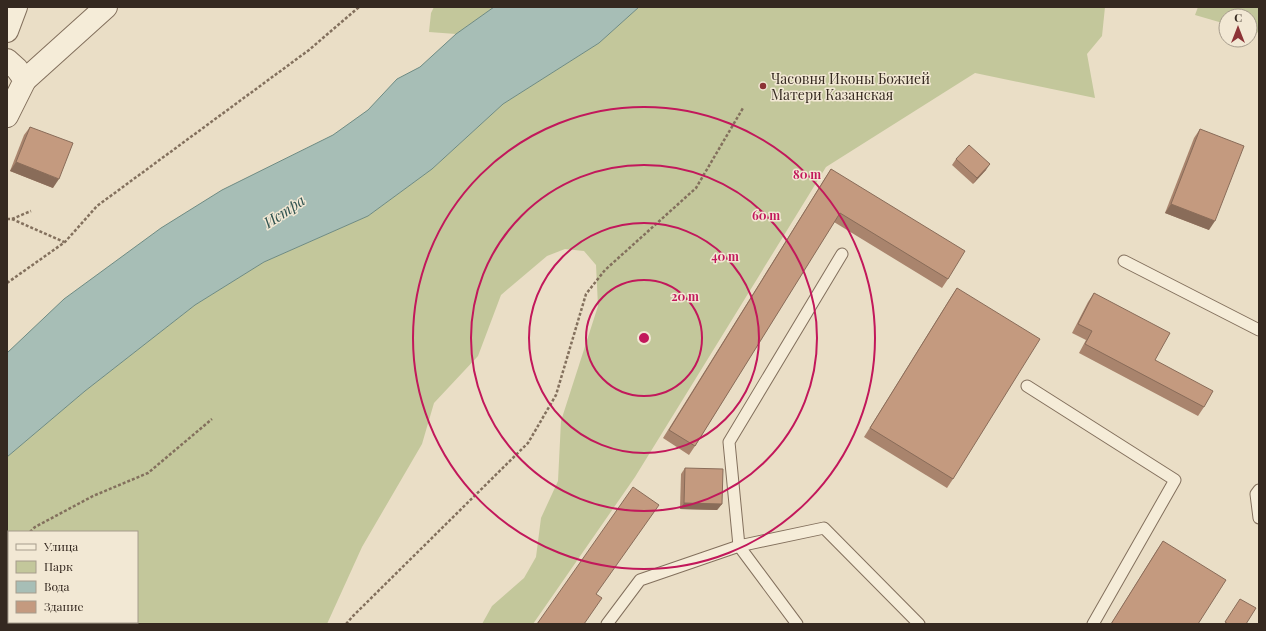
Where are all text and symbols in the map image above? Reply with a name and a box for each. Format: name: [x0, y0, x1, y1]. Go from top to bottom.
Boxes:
north arrow: [1218, 8, 1258, 48]
text: С: [1234, 10, 1242, 25]
place label: Часовня Иконы Божией Матери Казанская: [771, 69, 930, 104]
marker: Часовня Иконы Божией Матери Казанская: [758, 81, 768, 91]
text: 80 m: [793, 166, 821, 182]
water label: Истра: [258, 190, 309, 233]
text: 60 m: [752, 207, 780, 223]
text: 40 m: [711, 248, 739, 264]
text: 20 m: [671, 288, 699, 304]
centre of rings: [637, 331, 651, 345]
legend: [8, 531, 138, 623]
text: Улица: [43, 538, 78, 554]
text: Парк: [44, 558, 73, 574]
text: Вода: [44, 578, 70, 594]
text: Здание: [44, 598, 84, 614]

